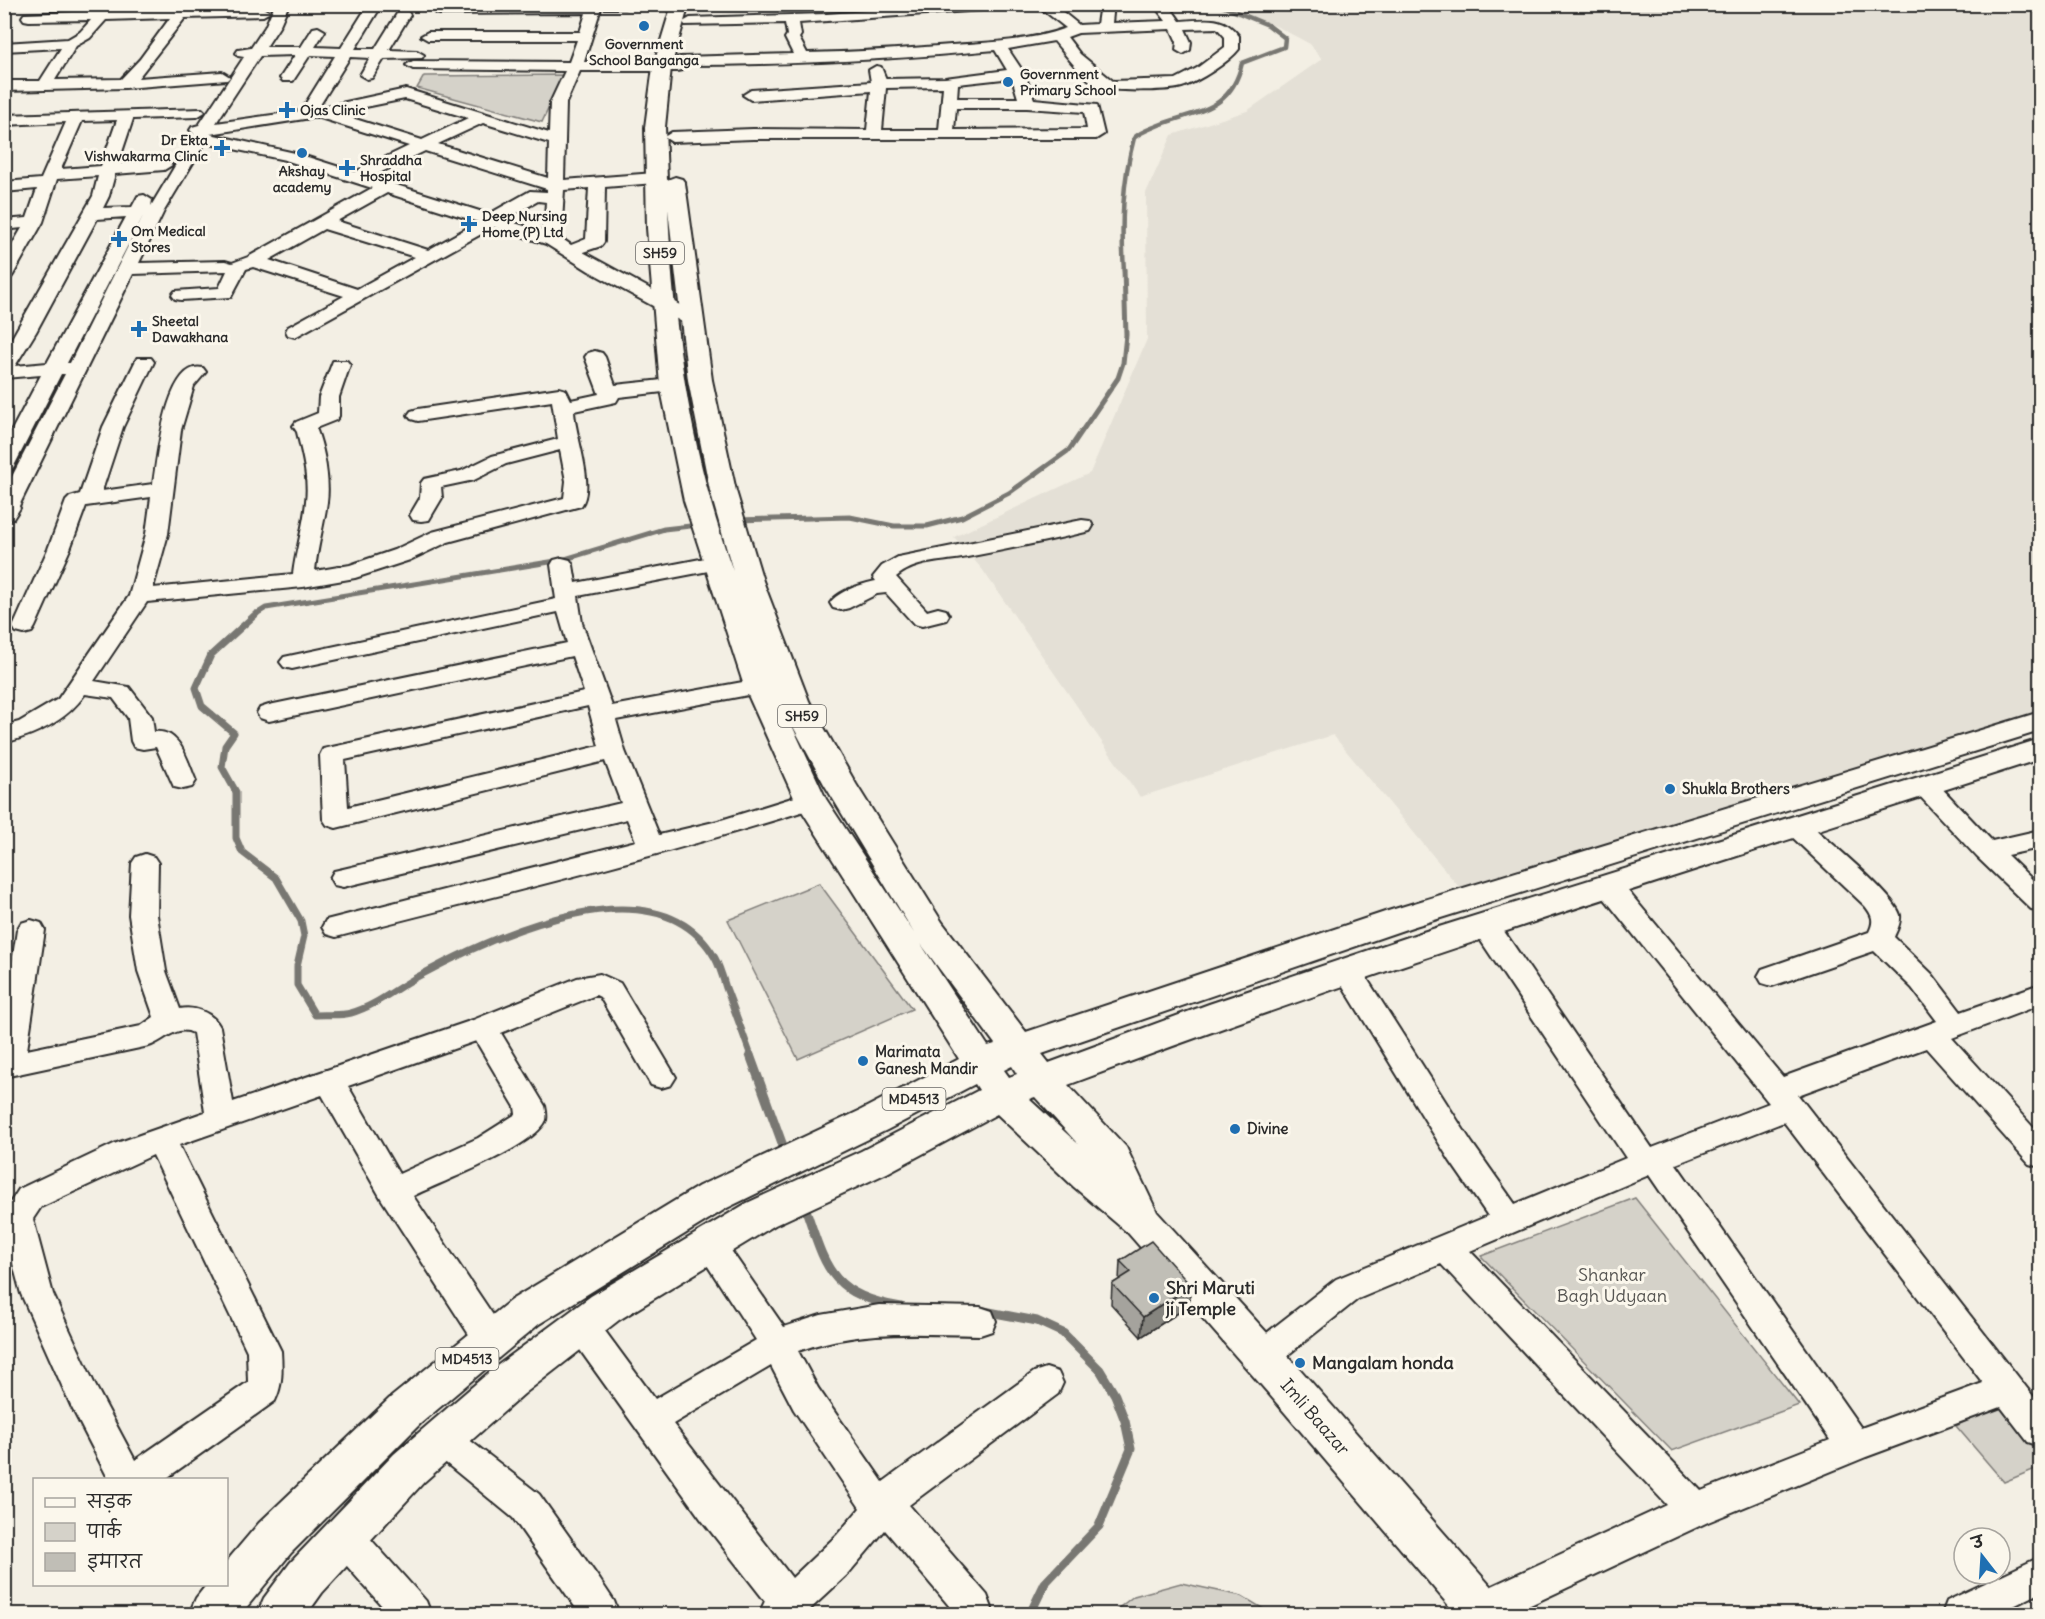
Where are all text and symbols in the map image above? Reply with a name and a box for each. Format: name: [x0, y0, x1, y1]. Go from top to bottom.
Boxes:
marker: Government School Banganga: [637, 19, 651, 33]
place label: Government School Banganga: [589, 35, 699, 69]
place label: Government Primary School: [1020, 65, 1116, 99]
marker: Government Primary School: [1001, 75, 1015, 89]
marker: Ojas Clinic: [278, 101, 296, 119]
place label: Ojas Clinic: [300, 101, 366, 119]
place label: Dr Ekta Vishwakarma Clinic: [85, 131, 208, 165]
marker: Dr Ekta Vishwakarma Clinic: [213, 139, 231, 157]
marker: Akshay academy: [295, 146, 309, 160]
place label: Shraddha Hospital: [360, 151, 422, 185]
marker: Shraddha Hospital: [338, 159, 356, 177]
place label: Akshay academy: [273, 162, 331, 196]
place label: Deep Nursing Home (P) Ltd: [482, 207, 567, 241]
marker: Deep Nursing Home (P) Ltd: [460, 215, 478, 233]
place label: Om Medical Stores: [131, 222, 206, 256]
marker: Om Medical Stores: [112, 232, 126, 246]
road number: SH59: [636, 242, 684, 264]
place label: Sheetal Dawakhana: [152, 312, 228, 346]
marker: Sheetal Dawakhana: [130, 320, 148, 338]
road number: SH59: [778, 705, 826, 727]
place label: Shukla Brothers: [1682, 779, 1790, 798]
marker: Shukla Brothers: [1663, 782, 1677, 796]
place label: Marimata Ganesh Mandir: [875, 1042, 979, 1078]
marker: Marimata Ganesh Mandir: [856, 1054, 870, 1068]
road number: MD4513: [882, 1088, 946, 1110]
place label: Divine: [1247, 1119, 1288, 1138]
marker: Divine: [1228, 1122, 1242, 1136]
park label: Shankar Bagh Udyaan: [1557, 1263, 1667, 1307]
place label: Shri Maruti ji Temple: [1165, 1276, 1255, 1320]
marker: Shri Maruti ji Temple: [1147, 1291, 1161, 1305]
road number: MD4513: [436, 1348, 498, 1370]
place label: Mangalam honda: [1312, 1351, 1454, 1374]
marker: Mangalam honda: [1293, 1356, 1307, 1370]
street label: Imli Baazar: [1276, 1374, 1355, 1460]
legend: [33, 1478, 228, 1586]
text: सड़क: [86, 1490, 132, 1513]
text: पार्क: [86, 1518, 122, 1543]
north arrow: [1952, 1526, 2012, 1586]
text: उ: [1968, 1530, 1987, 1553]
text: इमारत: [87, 1550, 143, 1573]

